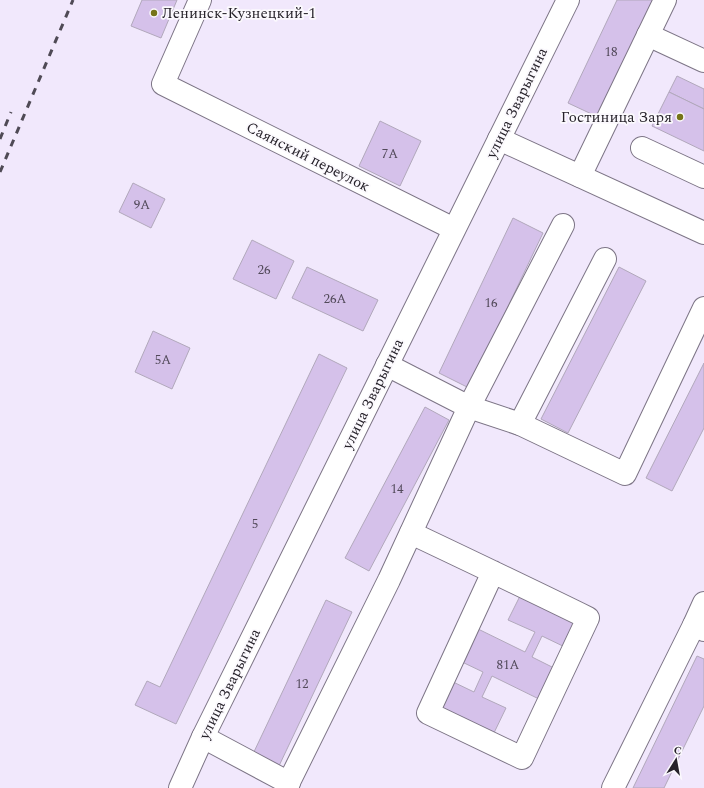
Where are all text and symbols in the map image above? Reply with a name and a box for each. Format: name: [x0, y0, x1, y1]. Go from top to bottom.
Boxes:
place label: Ленинск-Кузнецкий-1: [162, 2, 316, 25]
marker: Ленинск-Кузнецкий-1: [149, 8, 159, 18]
house number: 18: [605, 42, 618, 62]
street label: улица Зварыгина: [480, 43, 554, 163]
place label: Гостиница Заря: [561, 106, 672, 129]
marker: Гостиница Заря: [675, 112, 685, 122]
street label: Саянский переулок: [242, 116, 374, 198]
house number: 7А: [382, 144, 398, 164]
house number: 9А: [134, 195, 150, 215]
house number: 26: [258, 260, 271, 280]
house number: 26А: [324, 289, 347, 309]
house number: 16: [485, 293, 498, 313]
street label: улица Зварыгина: [336, 334, 410, 454]
house number: 5А: [155, 350, 171, 370]
house number: 14: [391, 479, 404, 499]
house number: 5: [252, 514, 258, 534]
street label: улица Зварыгина: [193, 624, 267, 744]
house number: 81А: [497, 655, 520, 675]
house number: 12: [296, 674, 309, 694]
north arrow: [656, 740, 696, 780]
text: С: [672, 742, 683, 760]

